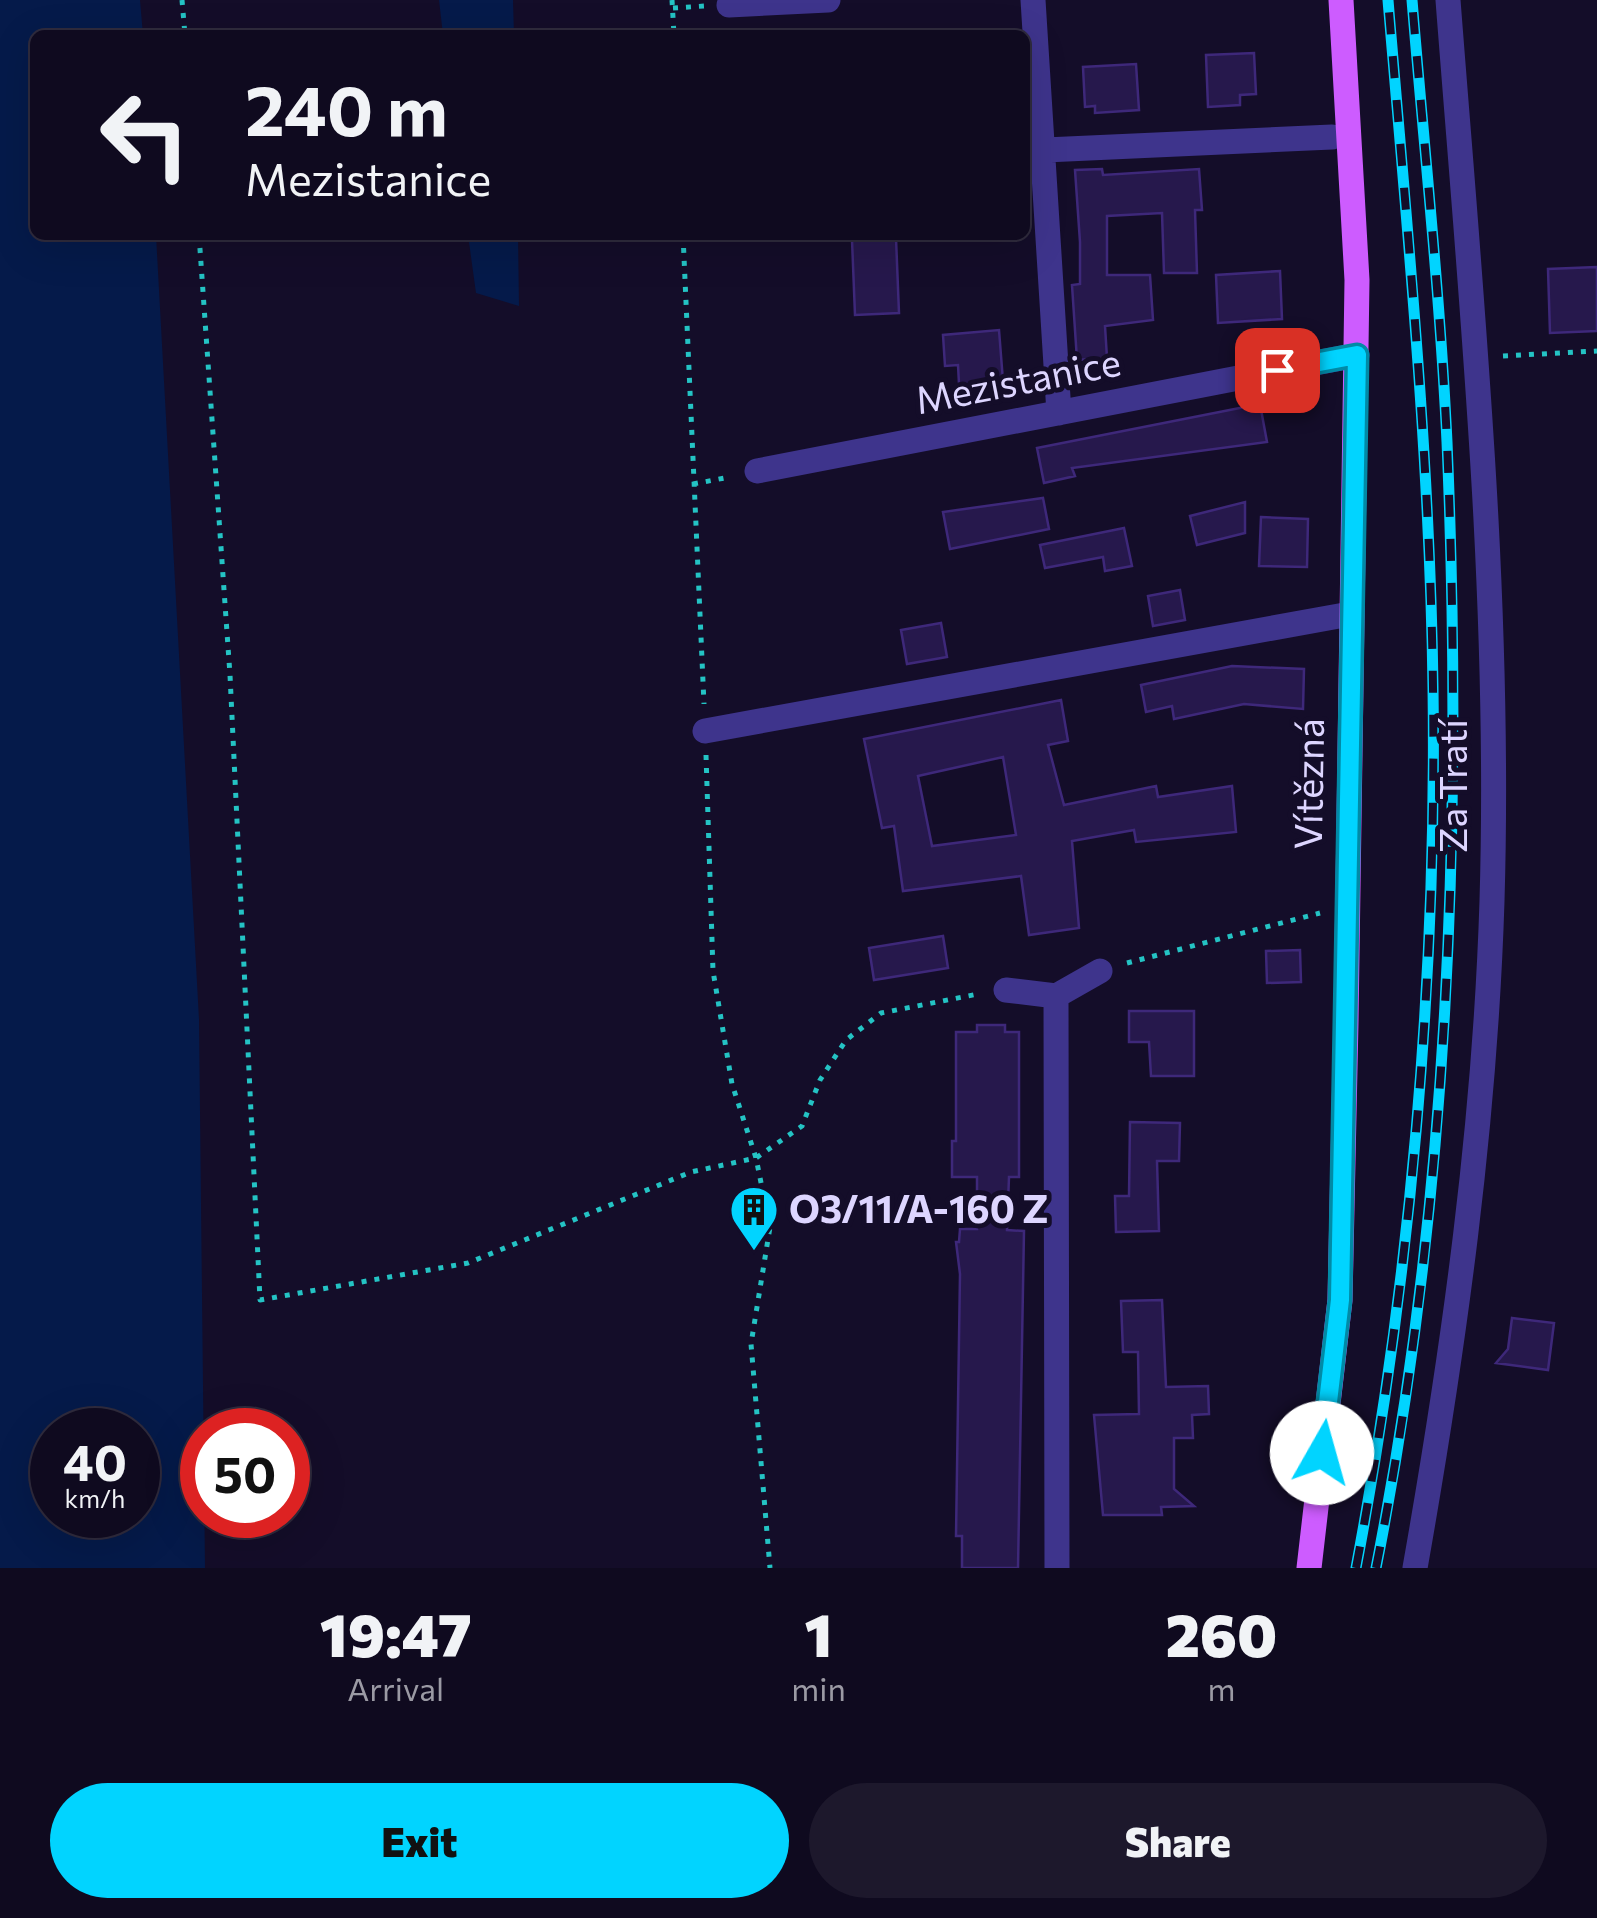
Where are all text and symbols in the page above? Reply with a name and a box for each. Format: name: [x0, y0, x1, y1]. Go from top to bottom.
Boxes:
text: 240 m: [245, 65, 448, 150]
icon: left: [80, 70, 210, 200]
text: Mezistanice: [245, 150, 491, 205]
pin: [1235, 328, 1320, 413]
street label: Mezistanice: [911, 337, 1124, 422]
icon: arrive: [1250, 343, 1305, 398]
street label: Vítězná: [1283, 718, 1332, 850]
street label: Za Tratí: [1428, 718, 1475, 853]
building icon: O3/11/A-160 Z: [728, 1184, 780, 1252]
place label: O3/11/A-160 Z: [789, 1184, 1048, 1231]
position arrow: [1270, 1401, 1374, 1505]
speed limit sign: 50: [180, 1408, 310, 1538]
text: 40: [63, 1430, 127, 1491]
text: km/h: [65, 1483, 125, 1513]
text: 19:47: [320, 1596, 472, 1669]
text: 1: [805, 1596, 833, 1669]
text: 260: [1165, 1596, 1277, 1669]
text: Arrival: [347, 1668, 444, 1708]
text: min: [791, 1668, 846, 1708]
text: m: [1207, 1668, 1235, 1708]
button: Exit: [50, 1783, 789, 1898]
button: Share: [809, 1783, 1547, 1898]

